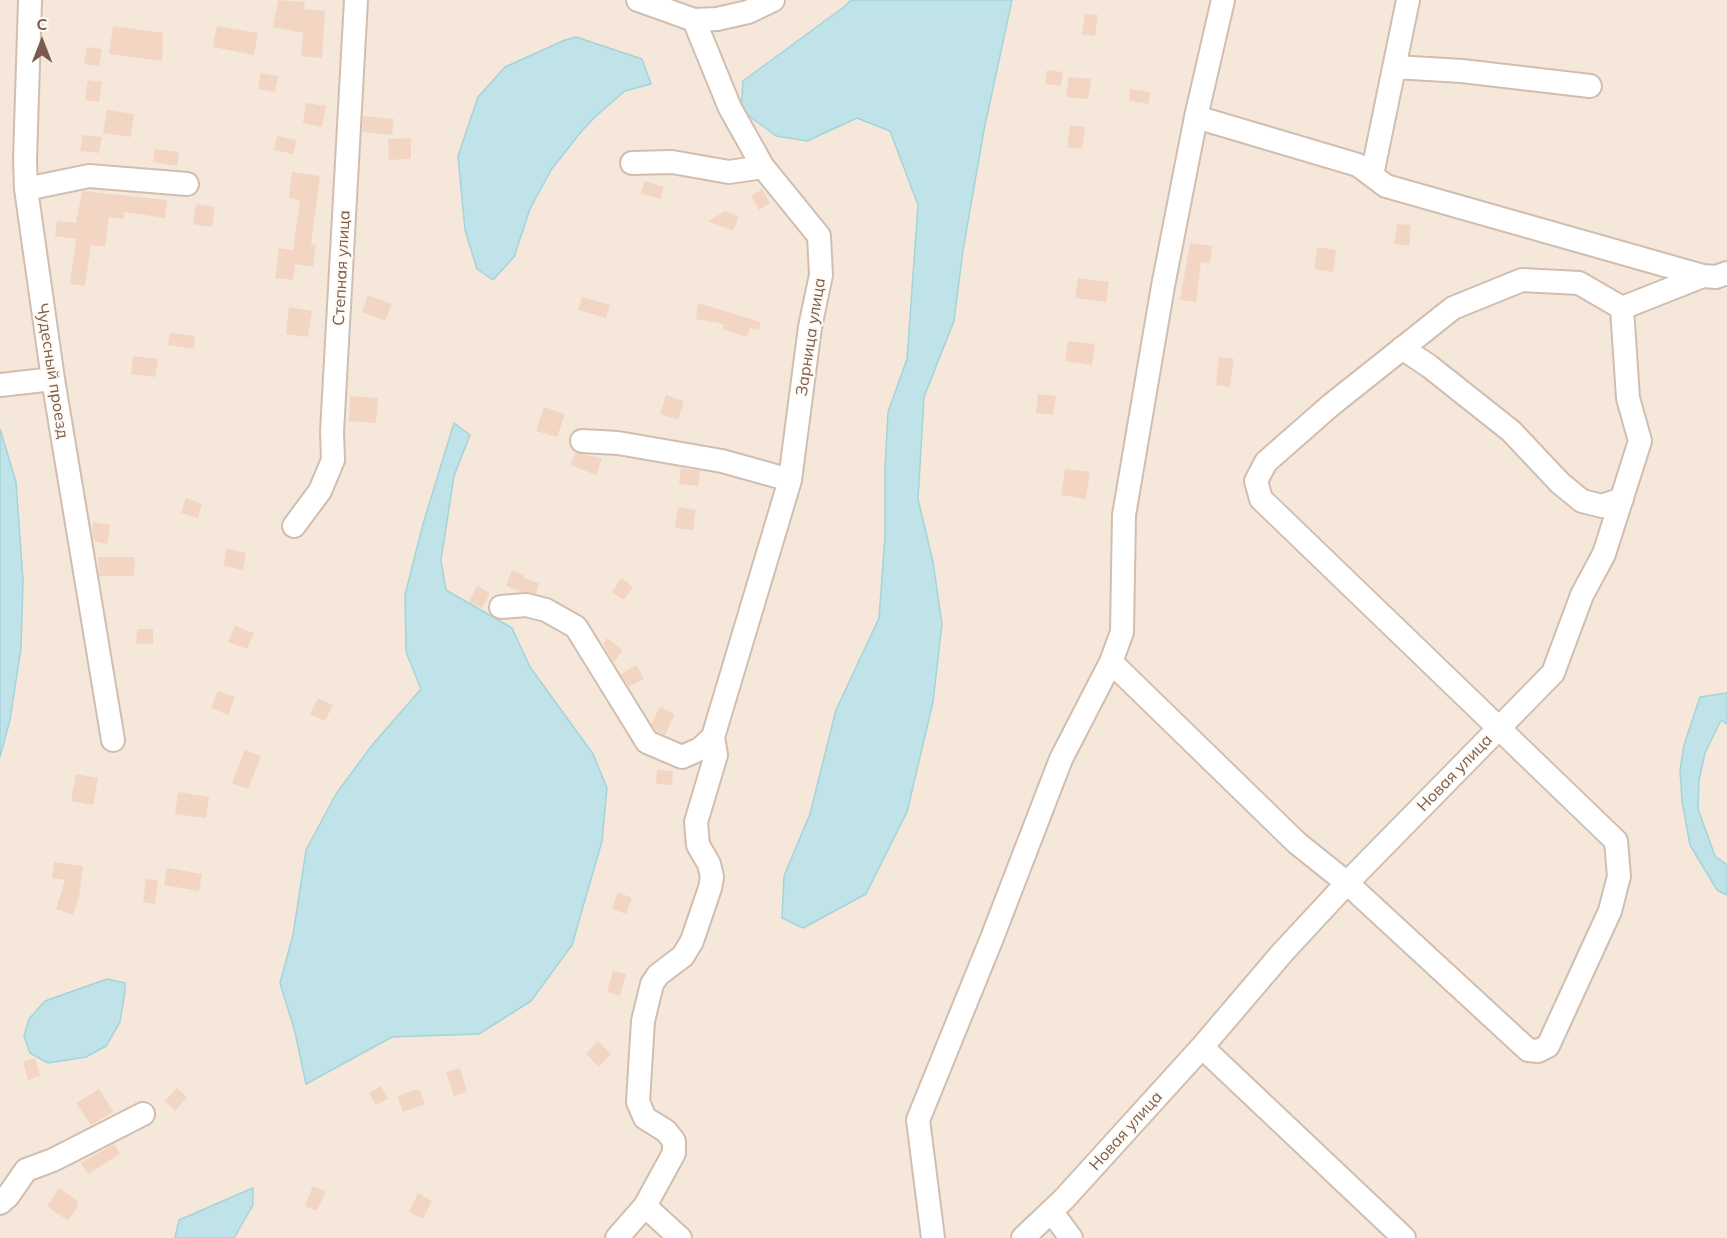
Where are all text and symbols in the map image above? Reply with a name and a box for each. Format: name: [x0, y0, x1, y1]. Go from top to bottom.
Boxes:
north arrow: [12, 12, 72, 72]
text: С: [37, 14, 47, 34]
street label: Степная улица: [329, 210, 355, 326]
street label: Зарница улица: [792, 277, 830, 397]
street label: Чудесный проезд: [32, 302, 72, 440]
street label: Новая улица: [1413, 730, 1497, 816]
street label: Новая улица: [1085, 1087, 1167, 1175]

